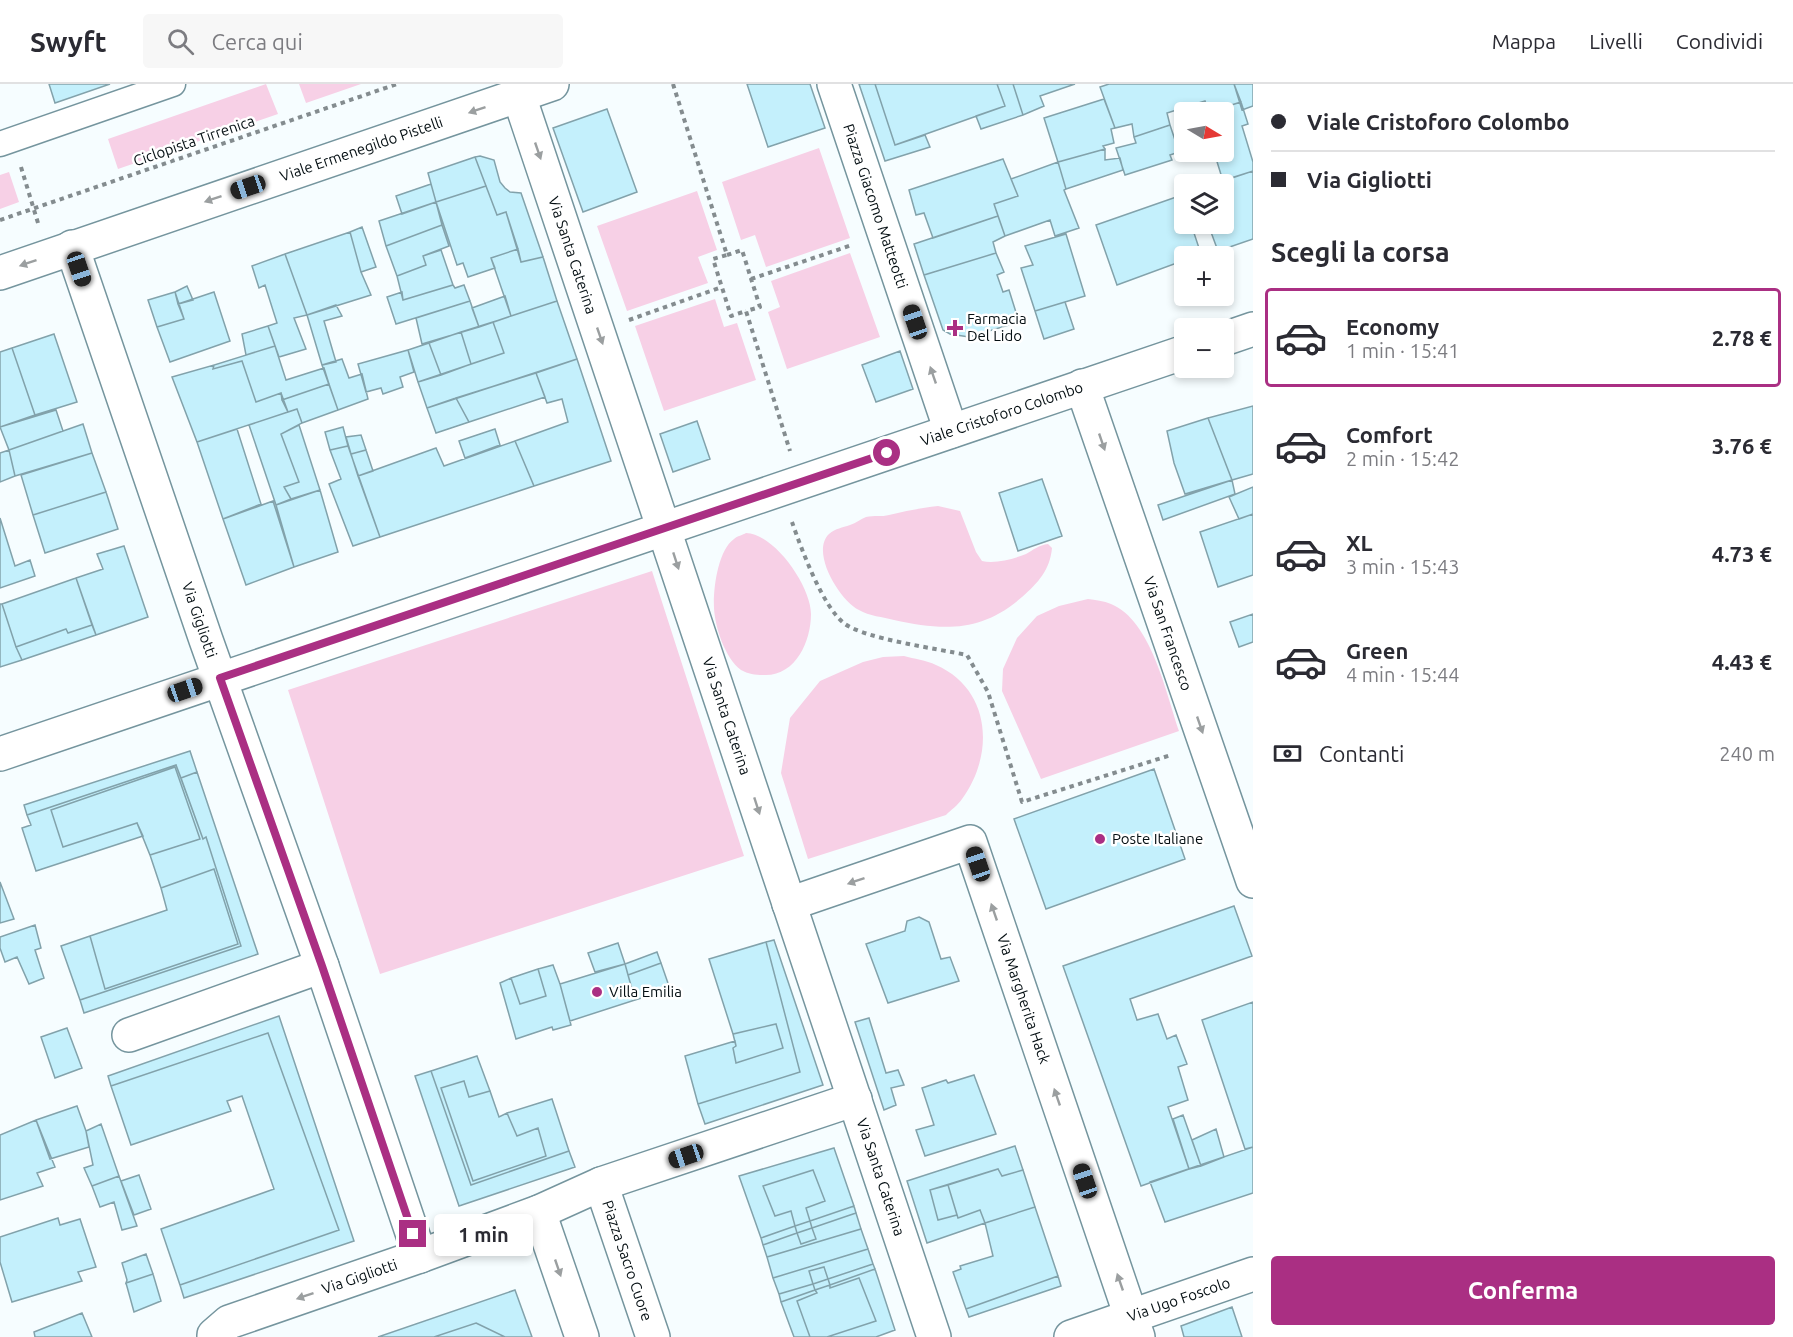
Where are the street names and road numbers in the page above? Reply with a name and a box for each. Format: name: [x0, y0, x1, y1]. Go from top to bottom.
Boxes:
street label: Ciclopista Tirrenica: [131, 112, 257, 169]
street label: Viale Ermenegildo Pistelli: [277, 113, 445, 185]
street label: Piazza Giacomo Matteotti: [840, 122, 911, 291]
street label: Via Santa Caterina: [545, 194, 600, 316]
street label: Viale Cristoforo Colombo: [918, 378, 1085, 449]
street label: Via San Francesco: [1140, 574, 1196, 693]
street label: Via Gigliotti: [179, 580, 221, 660]
street label: Via Santa Caterina: [699, 655, 754, 777]
street label: Via Margherita Hack: [994, 932, 1054, 1066]
street label: Via Santa Caterina: [853, 1116, 909, 1238]
street label: Piazza Sacro Cuore: [599, 1198, 656, 1323]
street label: Via Gigliotti: [319, 1255, 399, 1297]
street label: Via Ugo Foscolo: [1125, 1274, 1232, 1325]

